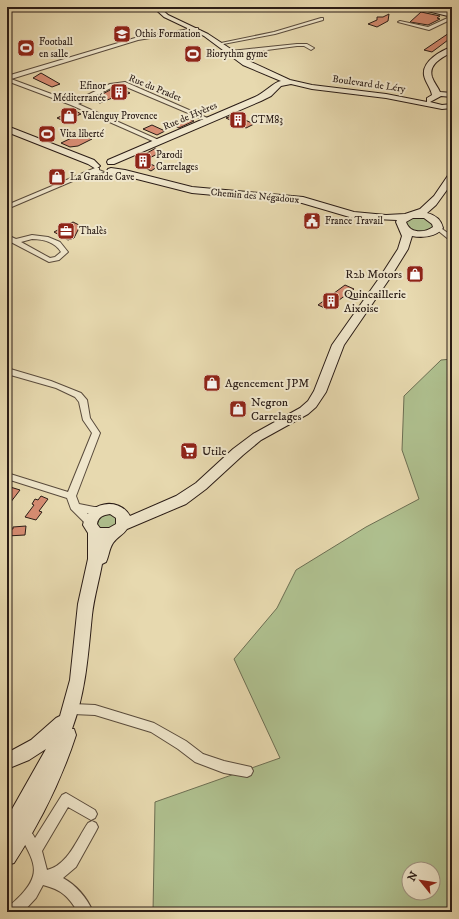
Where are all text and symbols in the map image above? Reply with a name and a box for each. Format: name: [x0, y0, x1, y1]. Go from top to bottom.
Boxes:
school or university icon: Othis Formation: [112, 24, 132, 44]
place label: Othis Formation: [135, 28, 201, 40]
place label: Football en salle: [39, 36, 73, 60]
sports icon: Football en salle: [16, 38, 36, 58]
sports icon: Biorythm gyme: [183, 44, 203, 64]
place label: Biorythm gyme: [206, 48, 268, 60]
street label: Rue du Pradet: [127, 72, 183, 104]
street label: Boulevard de Léry: [332, 73, 407, 95]
place label: Efinor Méditerranée: [53, 80, 106, 104]
building icon: Efinor Méditerranée: [109, 82, 129, 102]
street label: Rue de Hyères: [161, 99, 219, 133]
shop icon: Valenguy Provence: [59, 106, 79, 126]
place label: Valenguy Provence: [81, 110, 157, 122]
building icon: CTM83: [228, 110, 248, 130]
place label: CTM83: [251, 114, 283, 126]
sports icon: Vita liberté: [37, 124, 57, 144]
place label: Vita liberté: [59, 128, 105, 140]
place label: Parodi Carrelages: [156, 149, 199, 173]
building icon: Parodi Carrelages: [133, 151, 153, 171]
shop icon: La Grande Cave: [47, 167, 67, 187]
place label: La Grande Cave: [70, 171, 134, 183]
street label: Chemin des Négadoux: [210, 186, 300, 206]
public building icon: France Travail: [302, 211, 322, 231]
place label: France Travail: [325, 215, 383, 227]
office icon: Thalès: [56, 221, 76, 241]
place label: Thalès: [79, 225, 107, 237]
shop icon: R2b Motors: [405, 264, 425, 284]
place label: R2b Motors: [345, 267, 402, 282]
place label: Quincaillerie Aixoise: [344, 287, 406, 316]
building icon: Quincaillerie Aixoise: [321, 291, 341, 311]
shop icon: Agencement JPM: [202, 373, 222, 393]
place label: Agencement JPM: [225, 376, 309, 391]
place label: Negron Carrelages: [251, 395, 302, 424]
shop icon: Negron Carrelages: [228, 399, 248, 419]
supermarket icon: Utile: [179, 441, 199, 461]
place label: Utile: [202, 444, 227, 459]
north arrow: [401, 861, 441, 901]
text: N: [405, 869, 422, 884]

